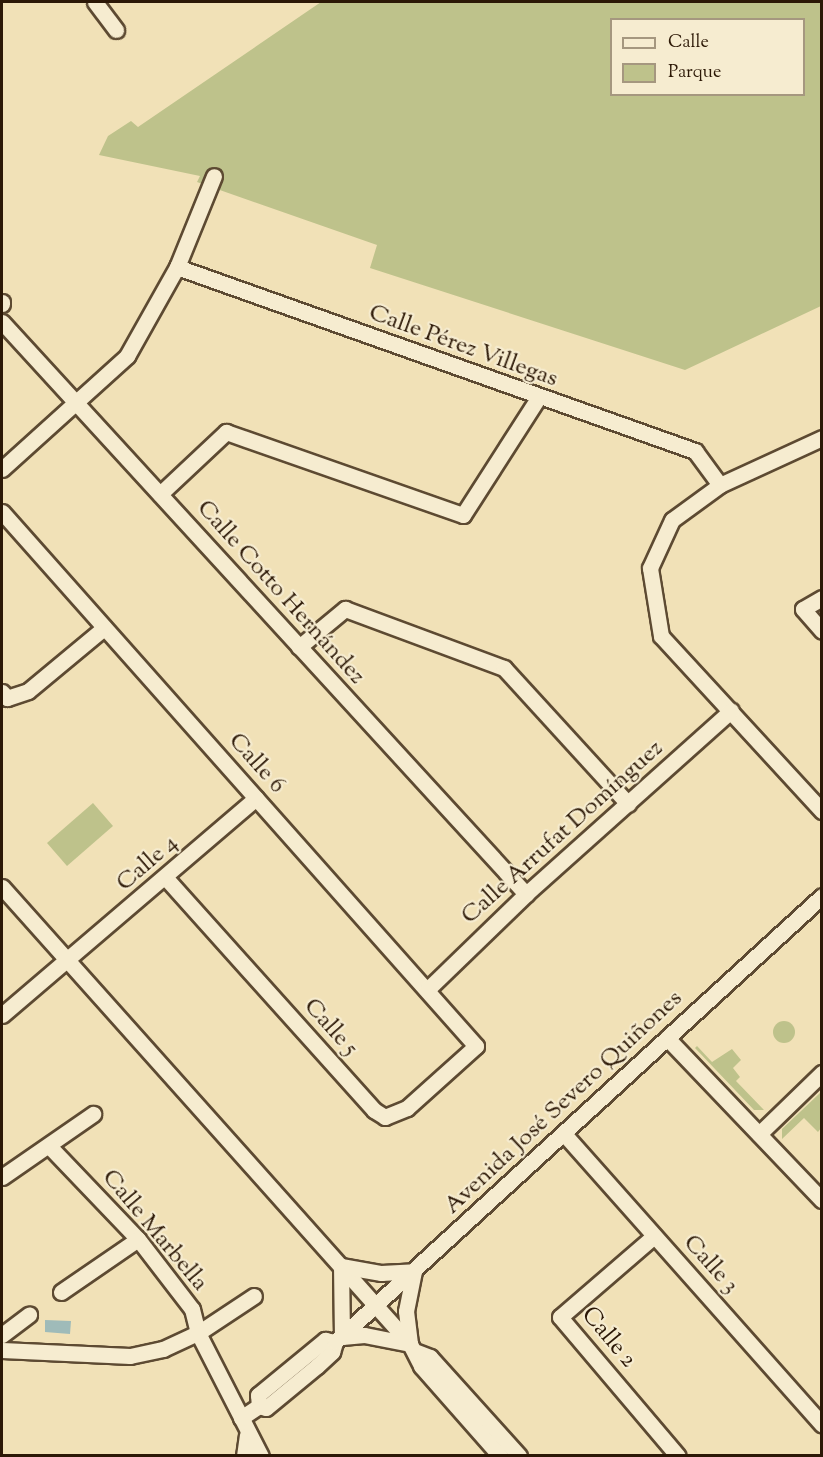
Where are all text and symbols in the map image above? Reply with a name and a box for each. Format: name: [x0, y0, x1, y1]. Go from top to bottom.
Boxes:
legend: [610, 18, 805, 96]
text: Calle: [668, 30, 709, 56]
text: Parque: [668, 60, 721, 86]
street label: Calle Pérez Villegas: [365, 299, 561, 395]
street label: Calle Cotto Hernández: [190, 495, 370, 691]
street label: Calle 6: [221, 728, 291, 800]
street label: Calle Arrufat Domínguez: [456, 735, 670, 931]
street label: Calle 4: [112, 830, 184, 898]
street label: Avenida José Severo Quiñones: [439, 985, 689, 1221]
street label: Calle 5: [297, 993, 363, 1063]
street label: Calle Marbella: [95, 1164, 213, 1298]
street label: Calle 3: [676, 1230, 744, 1300]
street label: Calle 2: [574, 1302, 642, 1374]

